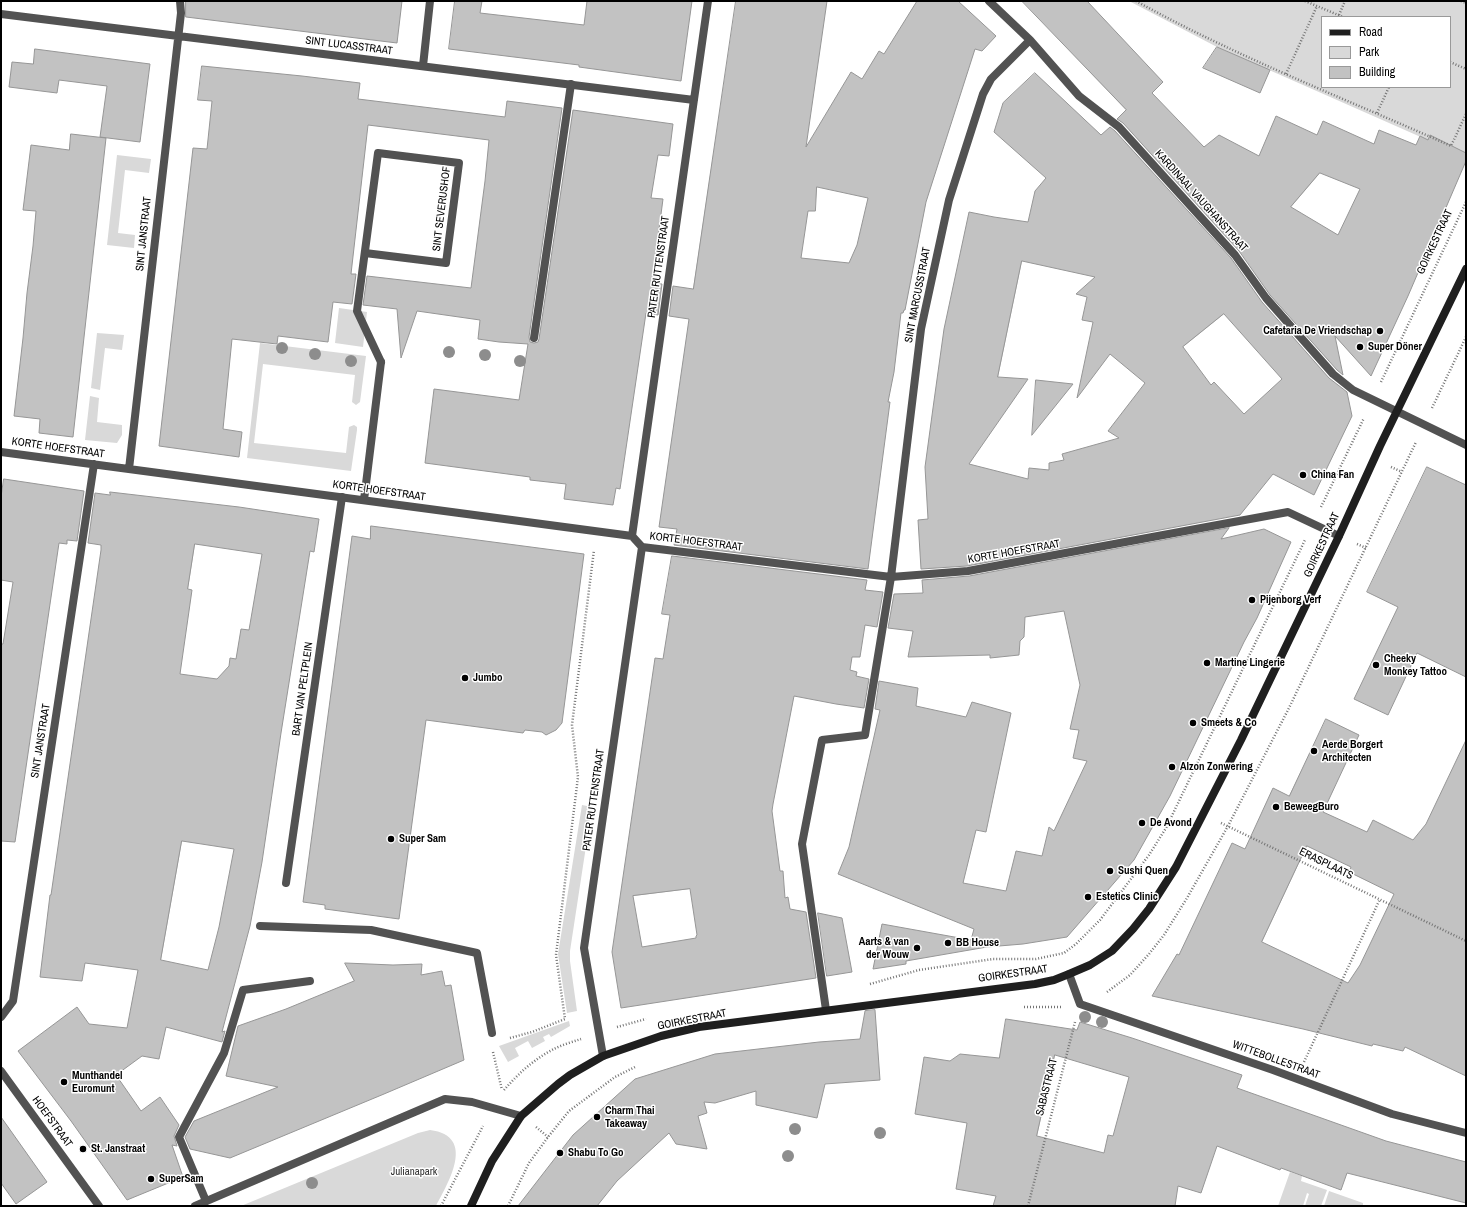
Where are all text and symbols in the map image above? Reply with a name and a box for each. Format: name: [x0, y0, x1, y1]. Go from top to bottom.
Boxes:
legend: [1321, 16, 1451, 88]
text: Road: [1359, 24, 1383, 40]
street label: SINT LUCASSTRAAT: [304, 34, 394, 58]
text: Park: [1359, 44, 1379, 60]
text: Building: [1359, 64, 1395, 80]
street label: KARDINAAL VAUGHANSTRAAT: [1152, 147, 1250, 255]
street label: SINT SEVERUSHOF: [430, 166, 454, 252]
street label: SINT JANSTRAAT: [134, 196, 154, 272]
street label: GOIRKESTRAAT: [1414, 207, 1456, 277]
street label: PATER RUTTENSTRAAT: [645, 215, 673, 319]
street label: SINT MARCUSSTRAAT: [902, 246, 934, 344]
place label: Cafetaria De Vriendschap: [1263, 324, 1372, 338]
marker: Cafetaria De Vriendschap: [1375, 326, 1385, 336]
place label: Super Döner: [1368, 340, 1422, 354]
marker: Super Döner: [1355, 342, 1365, 352]
street label: KORTE HOEFSTRAAT: [11, 435, 105, 461]
place label: China Fan: [1311, 468, 1354, 482]
marker: China Fan: [1298, 470, 1308, 480]
street label: KORTE HOEFSTRAAT: [332, 478, 426, 504]
street label: GOIRKESTRAAT: [1301, 510, 1343, 580]
street label: KORTE HOEFSTRAAT: [649, 530, 743, 554]
street label: KORTE HOEFSTRAAT: [967, 537, 1061, 567]
place label: Pijenborg Verf: [1260, 593, 1321, 607]
marker: Pijenborg Verf: [1247, 595, 1257, 605]
street label: BART VAN PELTPLEIN: [290, 641, 316, 737]
place label: Cheeky Monkey Tattoo: [1384, 652, 1447, 678]
place label: Martine Lingerie: [1215, 656, 1285, 670]
marker: Martine Lingerie: [1202, 658, 1212, 668]
marker: Cheeky Monkey Tattoo: [1371, 660, 1381, 670]
place label: Jumbo: [473, 671, 503, 685]
marker: Jumbo: [460, 673, 470, 683]
street label: SINT JANSTRAAT: [29, 703, 53, 779]
place label: Smeets & Co: [1201, 716, 1257, 730]
marker: Smeets & Co: [1188, 718, 1198, 728]
place label: Aerde Borgert Architecten: [1322, 738, 1383, 764]
marker: Aerde Borgert Architecten: [1309, 746, 1319, 756]
street label: PATER RUTTENSTRAAT: [580, 748, 608, 852]
place label: Alzon Zonwering: [1180, 760, 1253, 774]
marker: Alzon Zonwering: [1167, 762, 1177, 772]
place label: BeweegBuro: [1284, 800, 1339, 814]
marker: BeweegBuro: [1271, 802, 1281, 812]
place label: De Avond: [1150, 816, 1192, 830]
marker: De Avond: [1137, 818, 1147, 828]
place label: Super Sam: [399, 832, 446, 846]
marker: Super Sam: [386, 834, 396, 844]
street label: ERASPLAATS: [1297, 845, 1355, 883]
place label: Sushi Quen: [1118, 864, 1168, 878]
marker: Sushi Quen: [1105, 866, 1115, 876]
place label: Estetics Clinic: [1096, 890, 1158, 904]
marker: Estetics Clinic: [1083, 892, 1093, 902]
place label: Aarts & van der Wouw: [859, 935, 909, 961]
place label: BB House: [956, 936, 999, 950]
marker: BB House: [943, 938, 953, 948]
marker: Aarts & van der Wouw: [912, 943, 922, 953]
street label: GOIRKESTRAAT: [977, 963, 1049, 985]
street label: GOIRKESTRAAT: [656, 1007, 728, 1033]
street label: WITTEBOLLESTRAAT: [1230, 1038, 1322, 1082]
street label: SABASTRAAT: [1033, 1057, 1061, 1117]
place label: Munthandel Euromunt: [72, 1069, 123, 1095]
marker: Munthandel Euromunt: [59, 1077, 69, 1087]
street label: HOEFSTRAAT: [29, 1094, 75, 1150]
place label: Charm Thai Takeaway: [605, 1104, 655, 1130]
marker: Charm Thai Takeaway: [592, 1112, 602, 1122]
place label: St. Janstraat: [91, 1142, 145, 1156]
marker: St. Janstraat: [78, 1144, 88, 1154]
place label: Shabu To Go: [568, 1146, 623, 1160]
marker: Shabu To Go: [555, 1148, 565, 1158]
park label: Julianapark: [391, 1165, 437, 1179]
place label: SuperSam: [159, 1172, 204, 1186]
marker: SuperSam: [146, 1174, 156, 1184]

